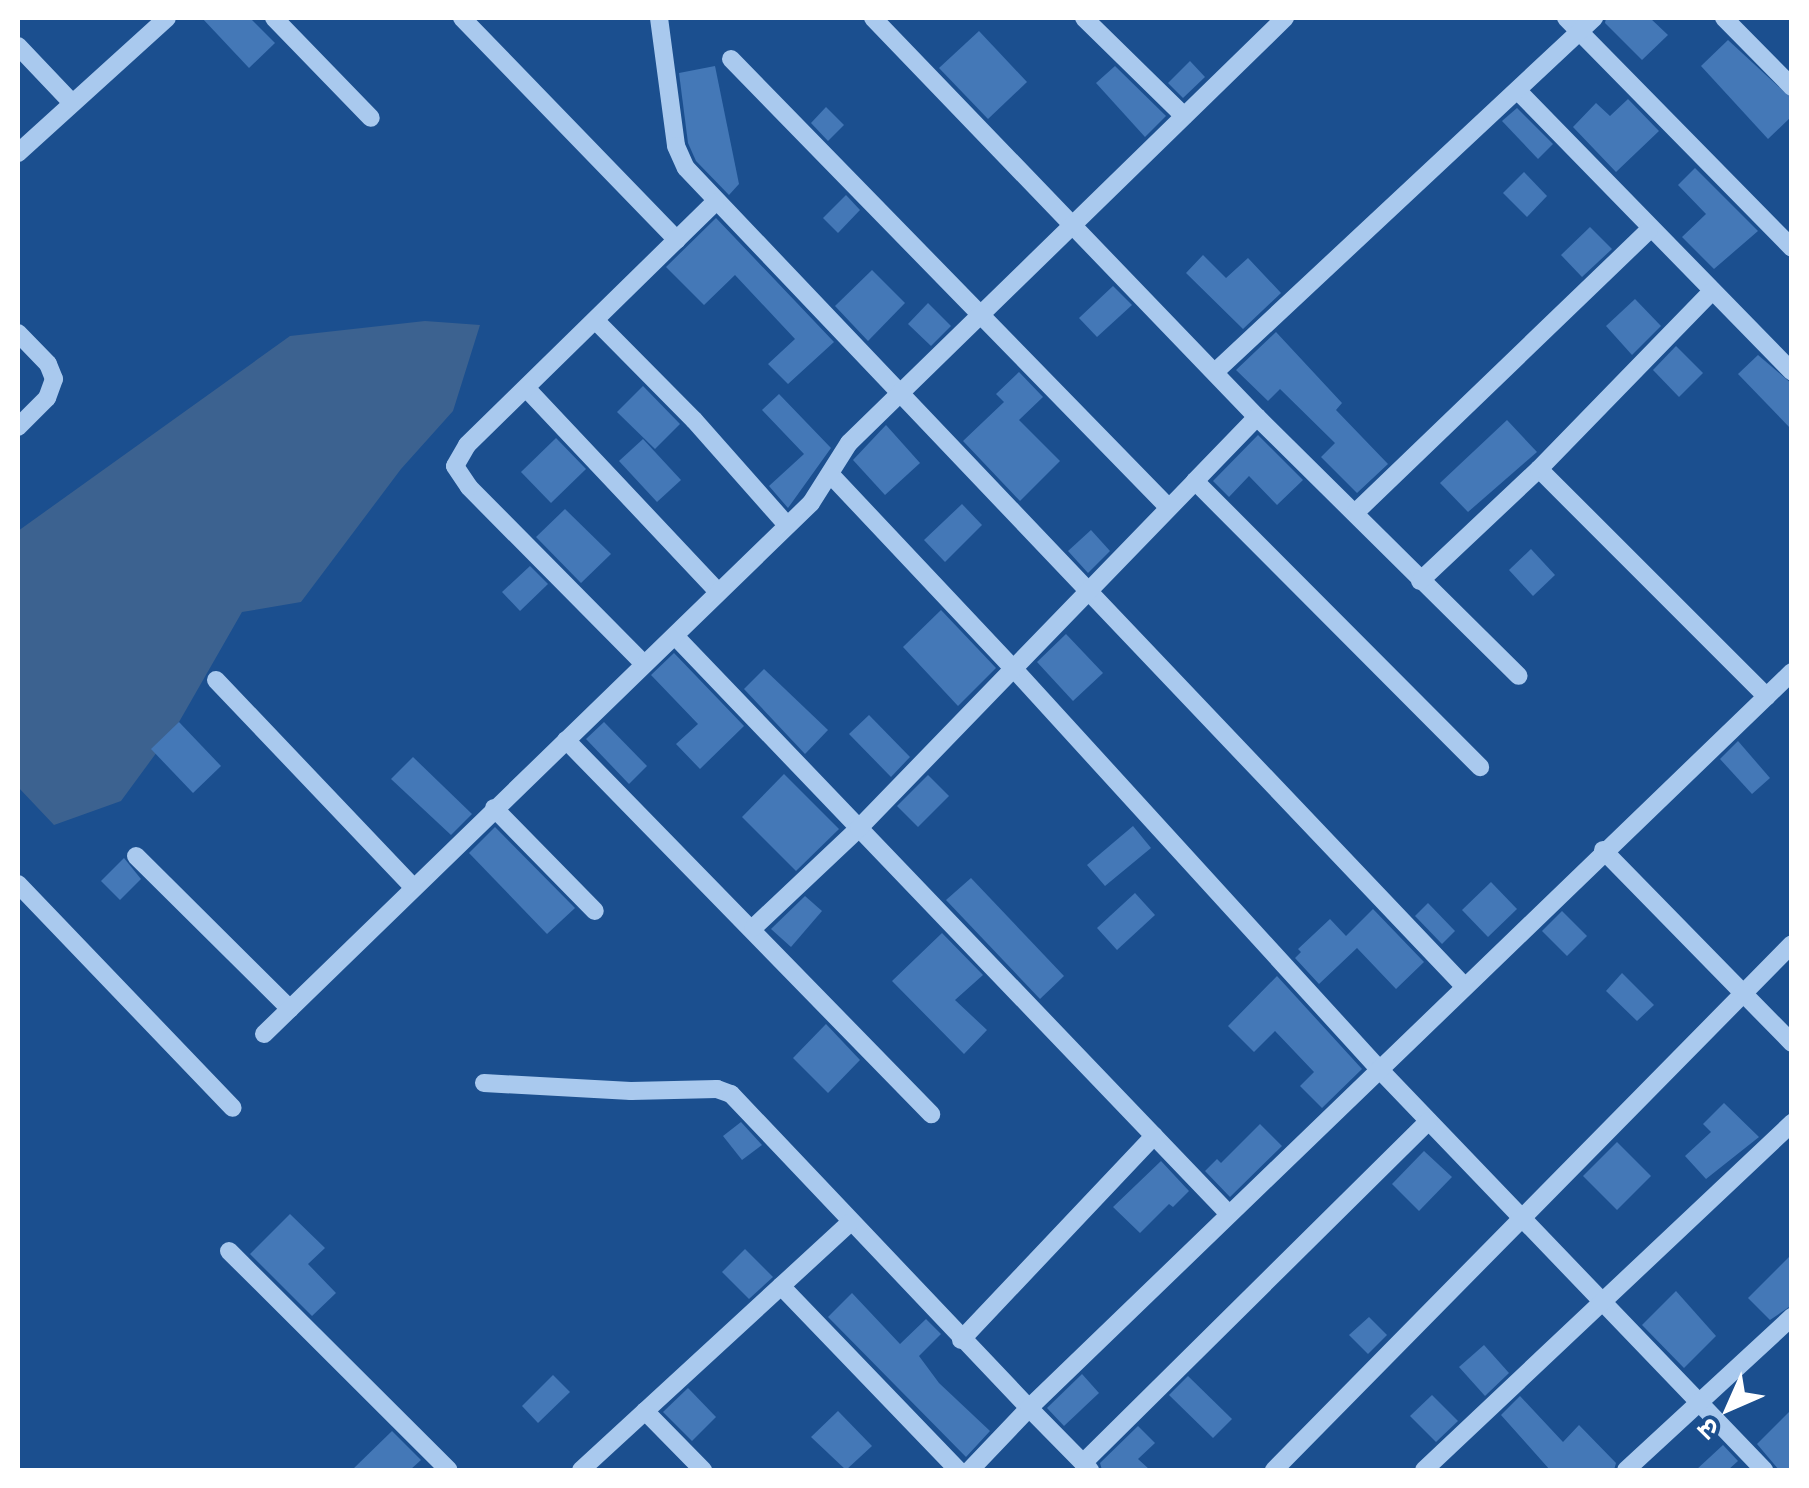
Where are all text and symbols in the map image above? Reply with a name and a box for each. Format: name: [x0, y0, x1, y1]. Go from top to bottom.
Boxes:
north arrow: [1679, 1358, 1779, 1458]
text: उ: [1689, 1411, 1726, 1448]

